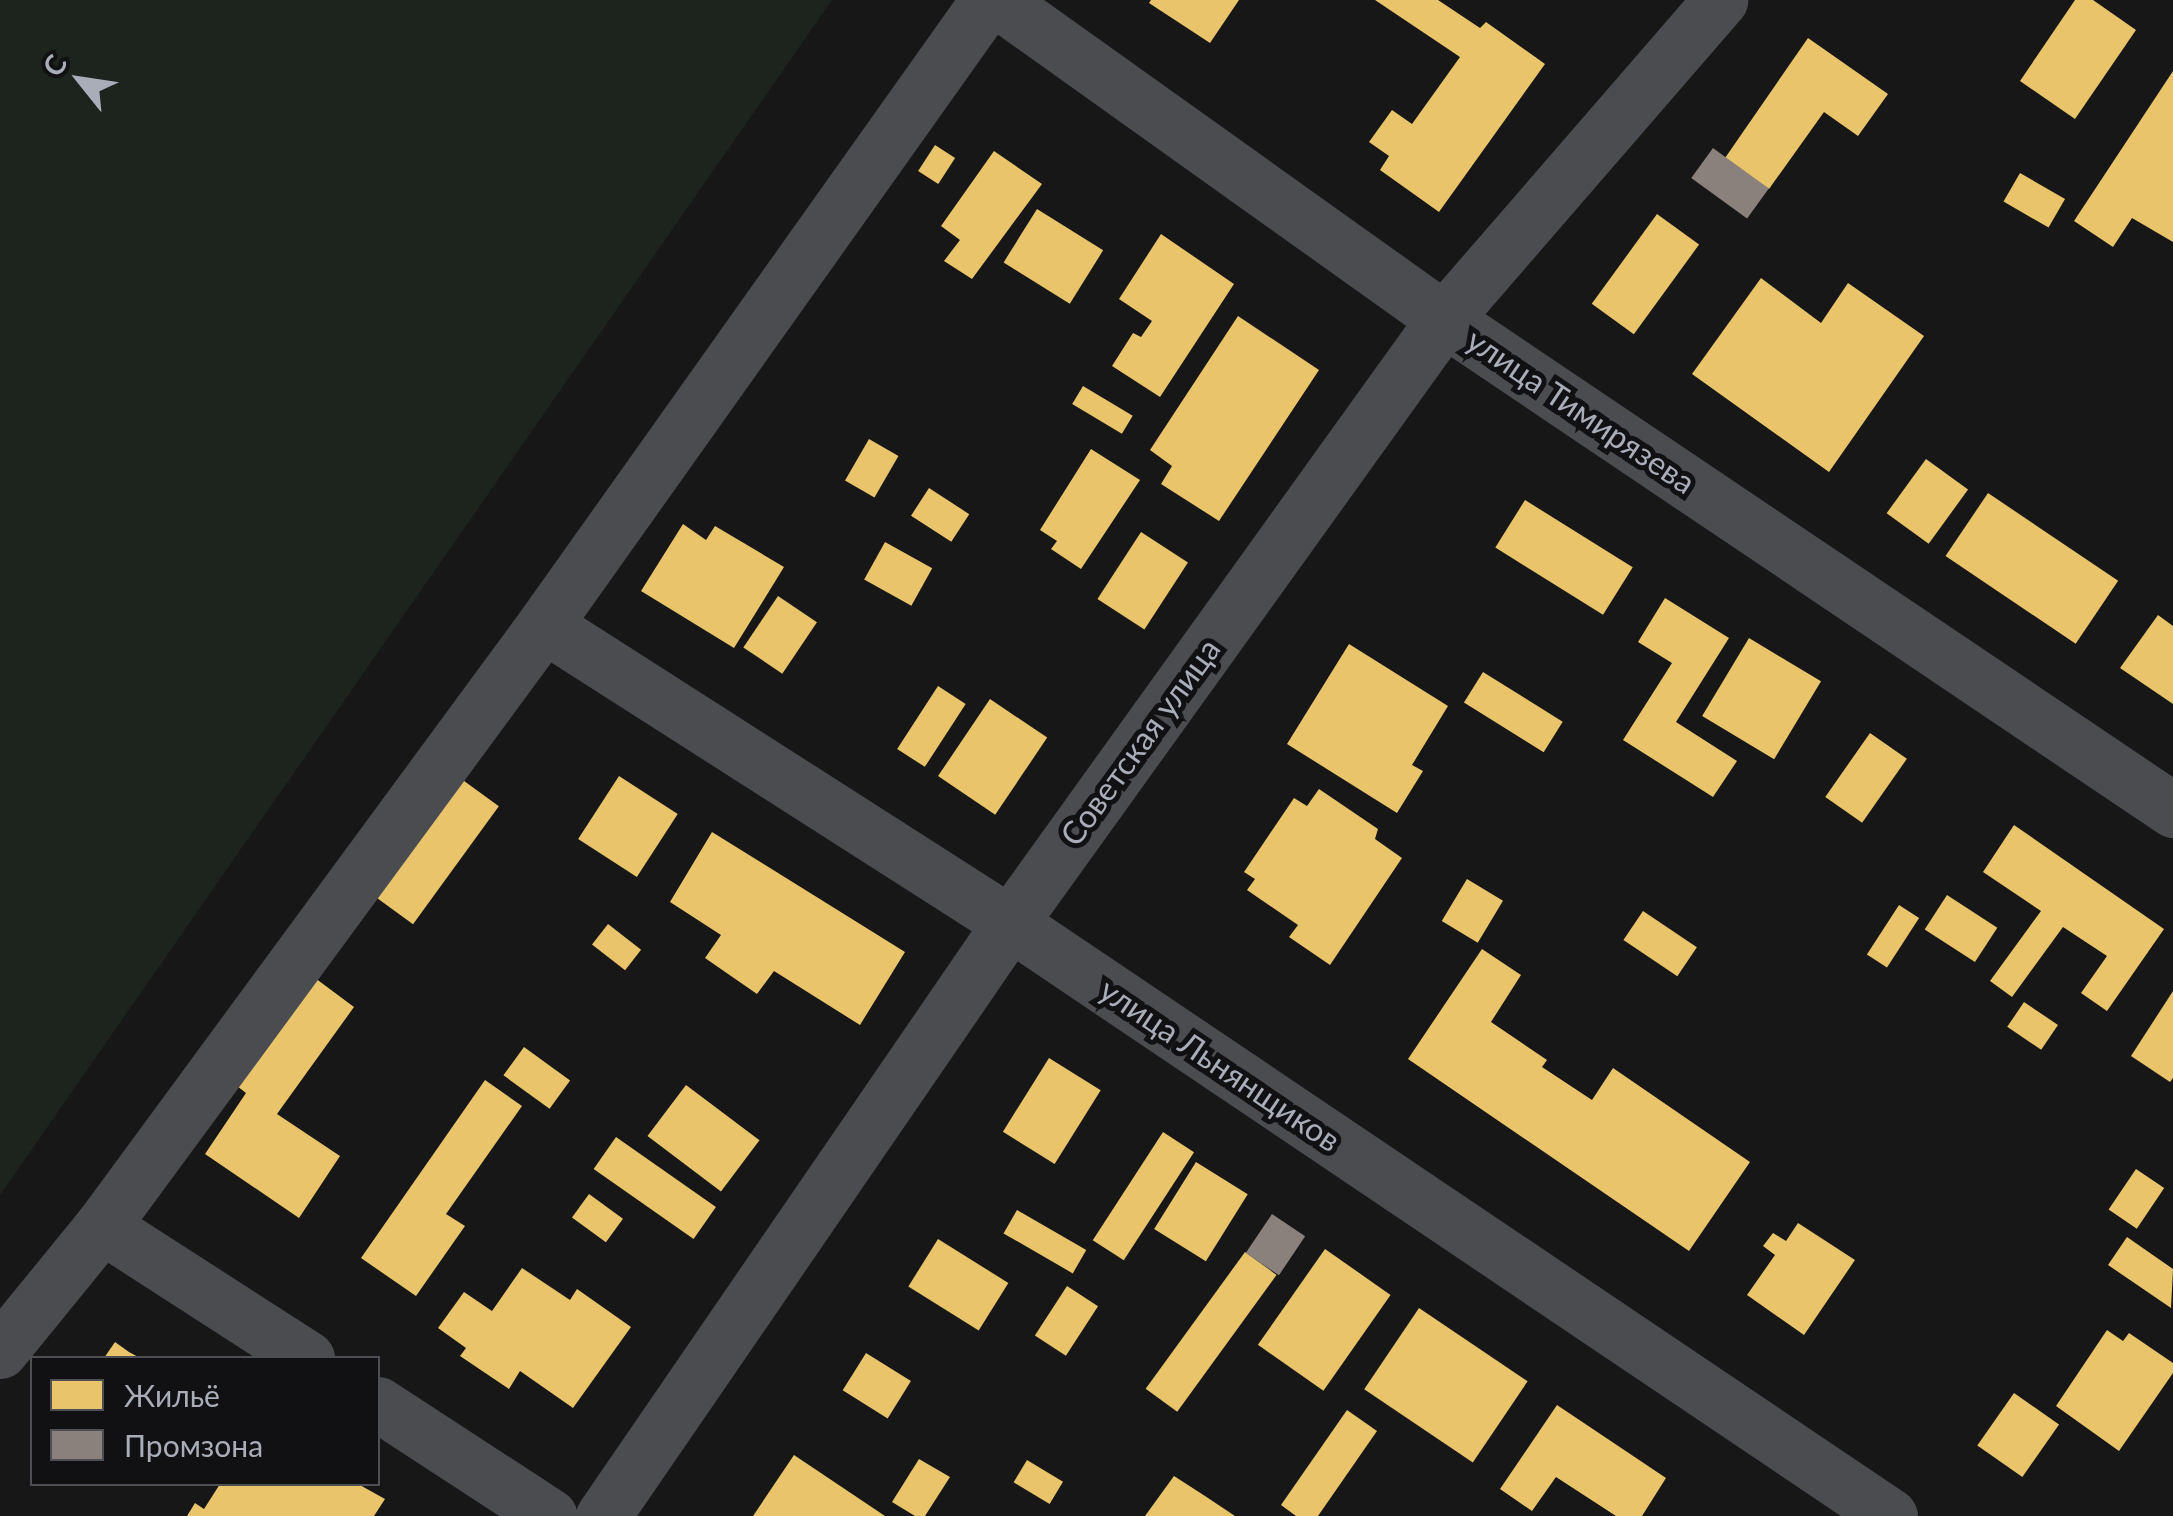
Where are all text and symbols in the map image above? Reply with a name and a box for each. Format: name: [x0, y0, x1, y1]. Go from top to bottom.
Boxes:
north arrow: [30, 30, 130, 130]
text: С: [35, 48, 73, 82]
street label: улица Тимирязева: [1460, 320, 1702, 502]
street label: Советская улица: [1052, 631, 1228, 853]
street label: улица Льнянщиков: [1092, 970, 1348, 1160]
legend: [30, 1356, 380, 1486]
text: Жильё: [124, 1377, 220, 1413]
text: Промзона: [124, 1427, 263, 1463]

